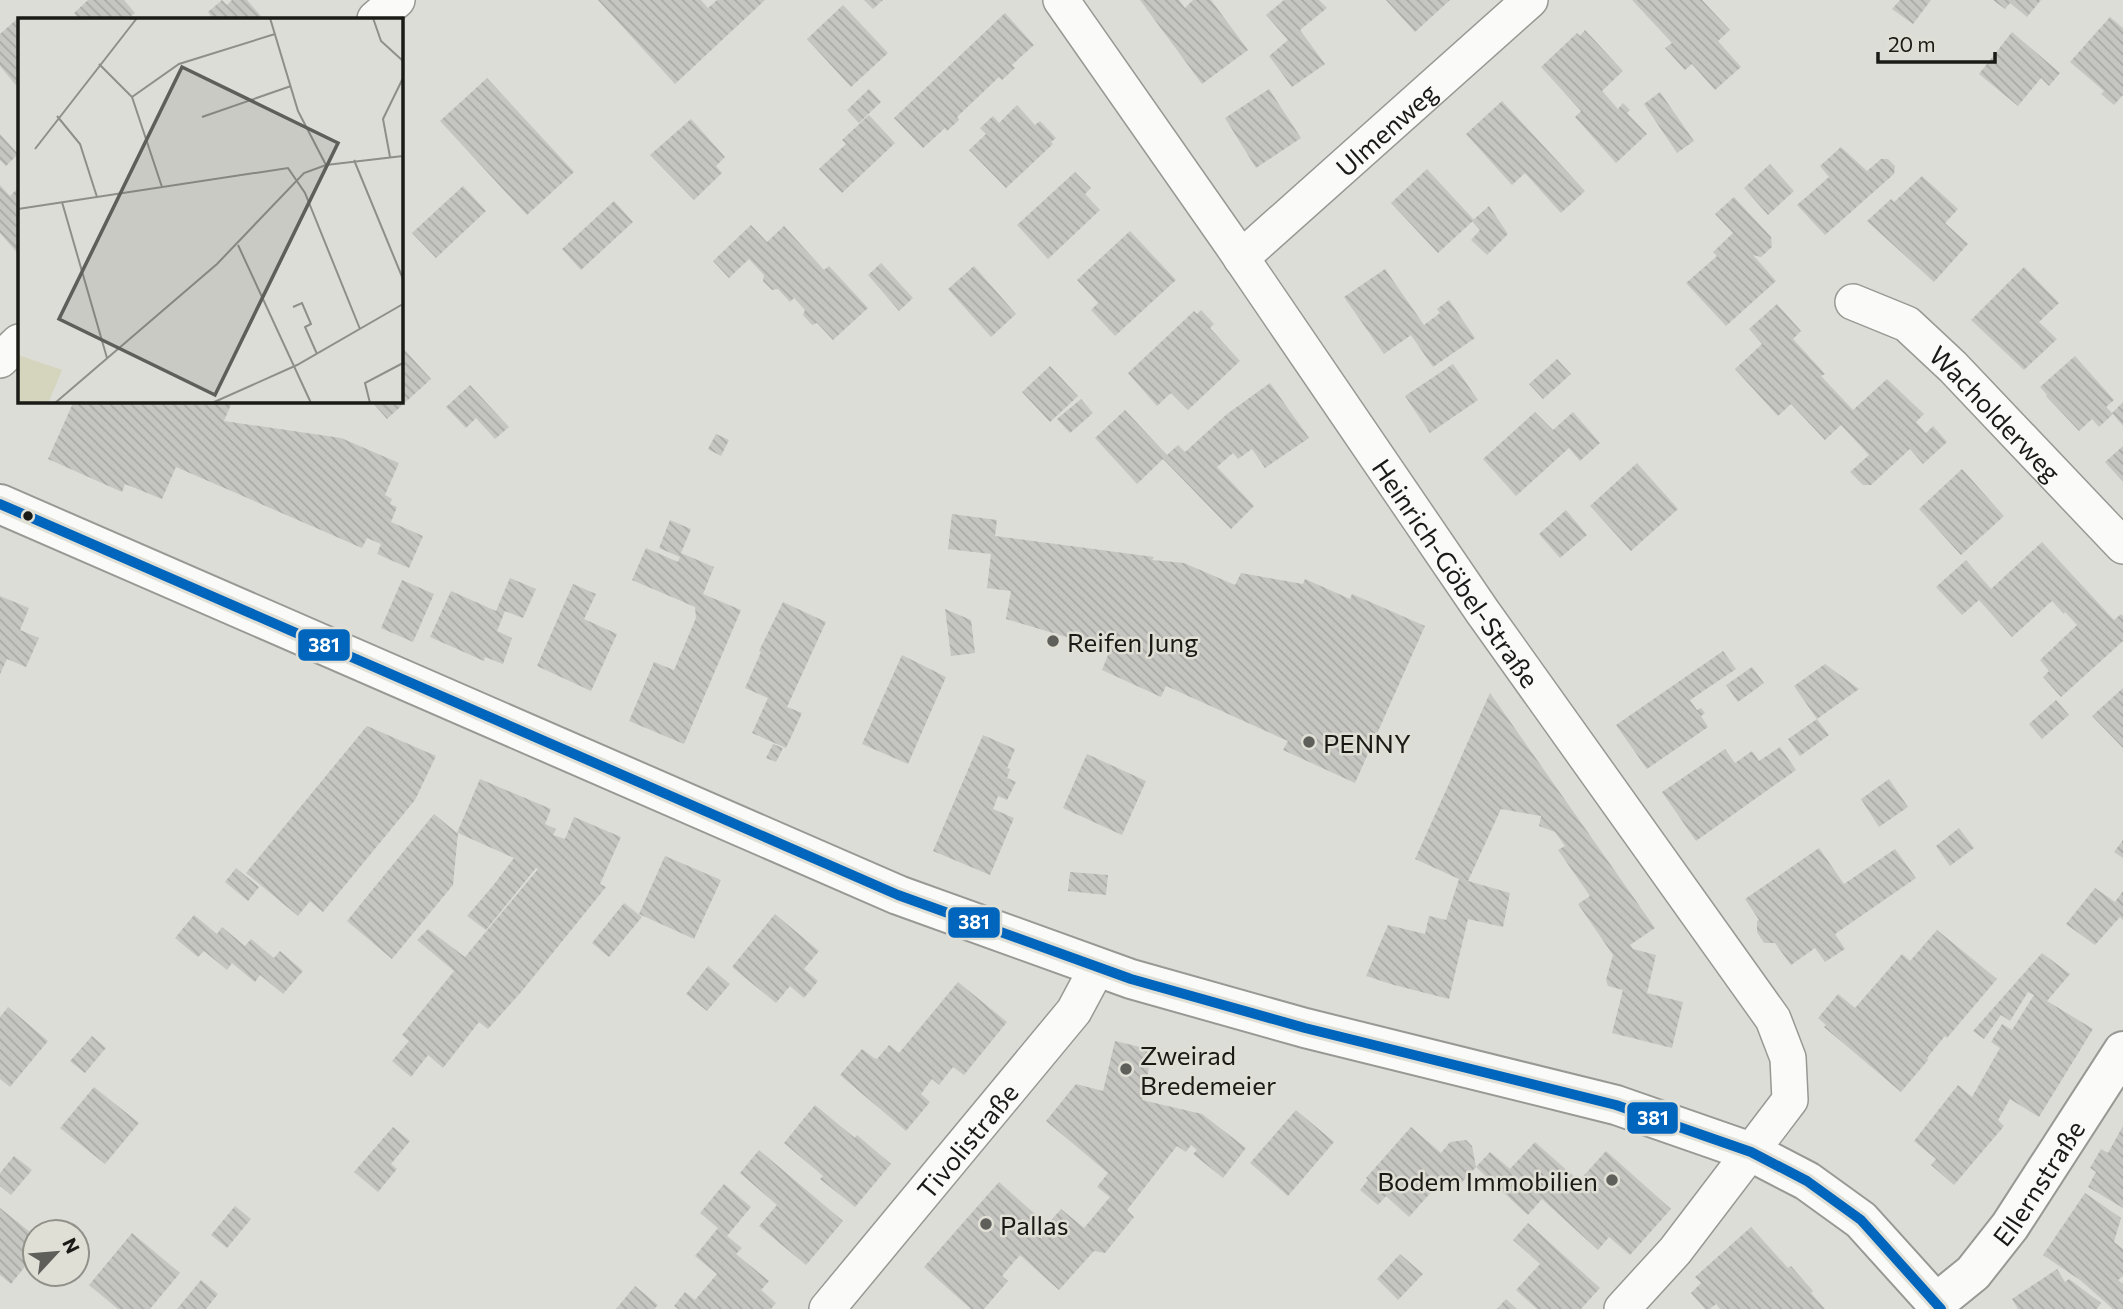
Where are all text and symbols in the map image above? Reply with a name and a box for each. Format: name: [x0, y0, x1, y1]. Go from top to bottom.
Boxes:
inset map: [18, 18, 402, 402]
scale bar: [1878, 21, 1995, 65]
text: 20 m: [1888, 31, 1936, 56]
street label: Ulmenweg: [1329, 76, 1443, 182]
street label: Wacholderweg: [1924, 338, 2068, 487]
street label: Heinrich-Göbel-Straße: [1367, 452, 1547, 693]
unlabelled marker: [21, 509, 35, 523]
place label: Reifen Jung: [1067, 626, 1198, 657]
line badge: 381: [297, 628, 351, 662]
text: 381: [308, 633, 340, 656]
marker: Reifen Jung: [1045, 633, 1061, 649]
place label: PENNY: [1323, 727, 1411, 758]
marker: PENNY: [1301, 734, 1317, 750]
line badge: 381: [947, 906, 1001, 939]
text: 381: [958, 910, 990, 933]
place label: Zweirad Bredemeier: [1140, 1039, 1276, 1100]
marker: Zweirad Bredemeier: [1118, 1061, 1134, 1077]
street label: Tivolistraße: [910, 1076, 1024, 1204]
line badge: 381: [1626, 1101, 1679, 1135]
text: 381: [1637, 1106, 1669, 1129]
street label: Ellernstraße: [1986, 1114, 2090, 1251]
place label: Bodem Immobilien: [1377, 1165, 1598, 1196]
marker: Bodem Immobilien: [1604, 1172, 1620, 1188]
place label: Pallas: [1000, 1209, 1069, 1240]
marker: Pallas: [978, 1216, 994, 1232]
north arrow: [21, 1218, 91, 1288]
text: N: [58, 1234, 85, 1257]

